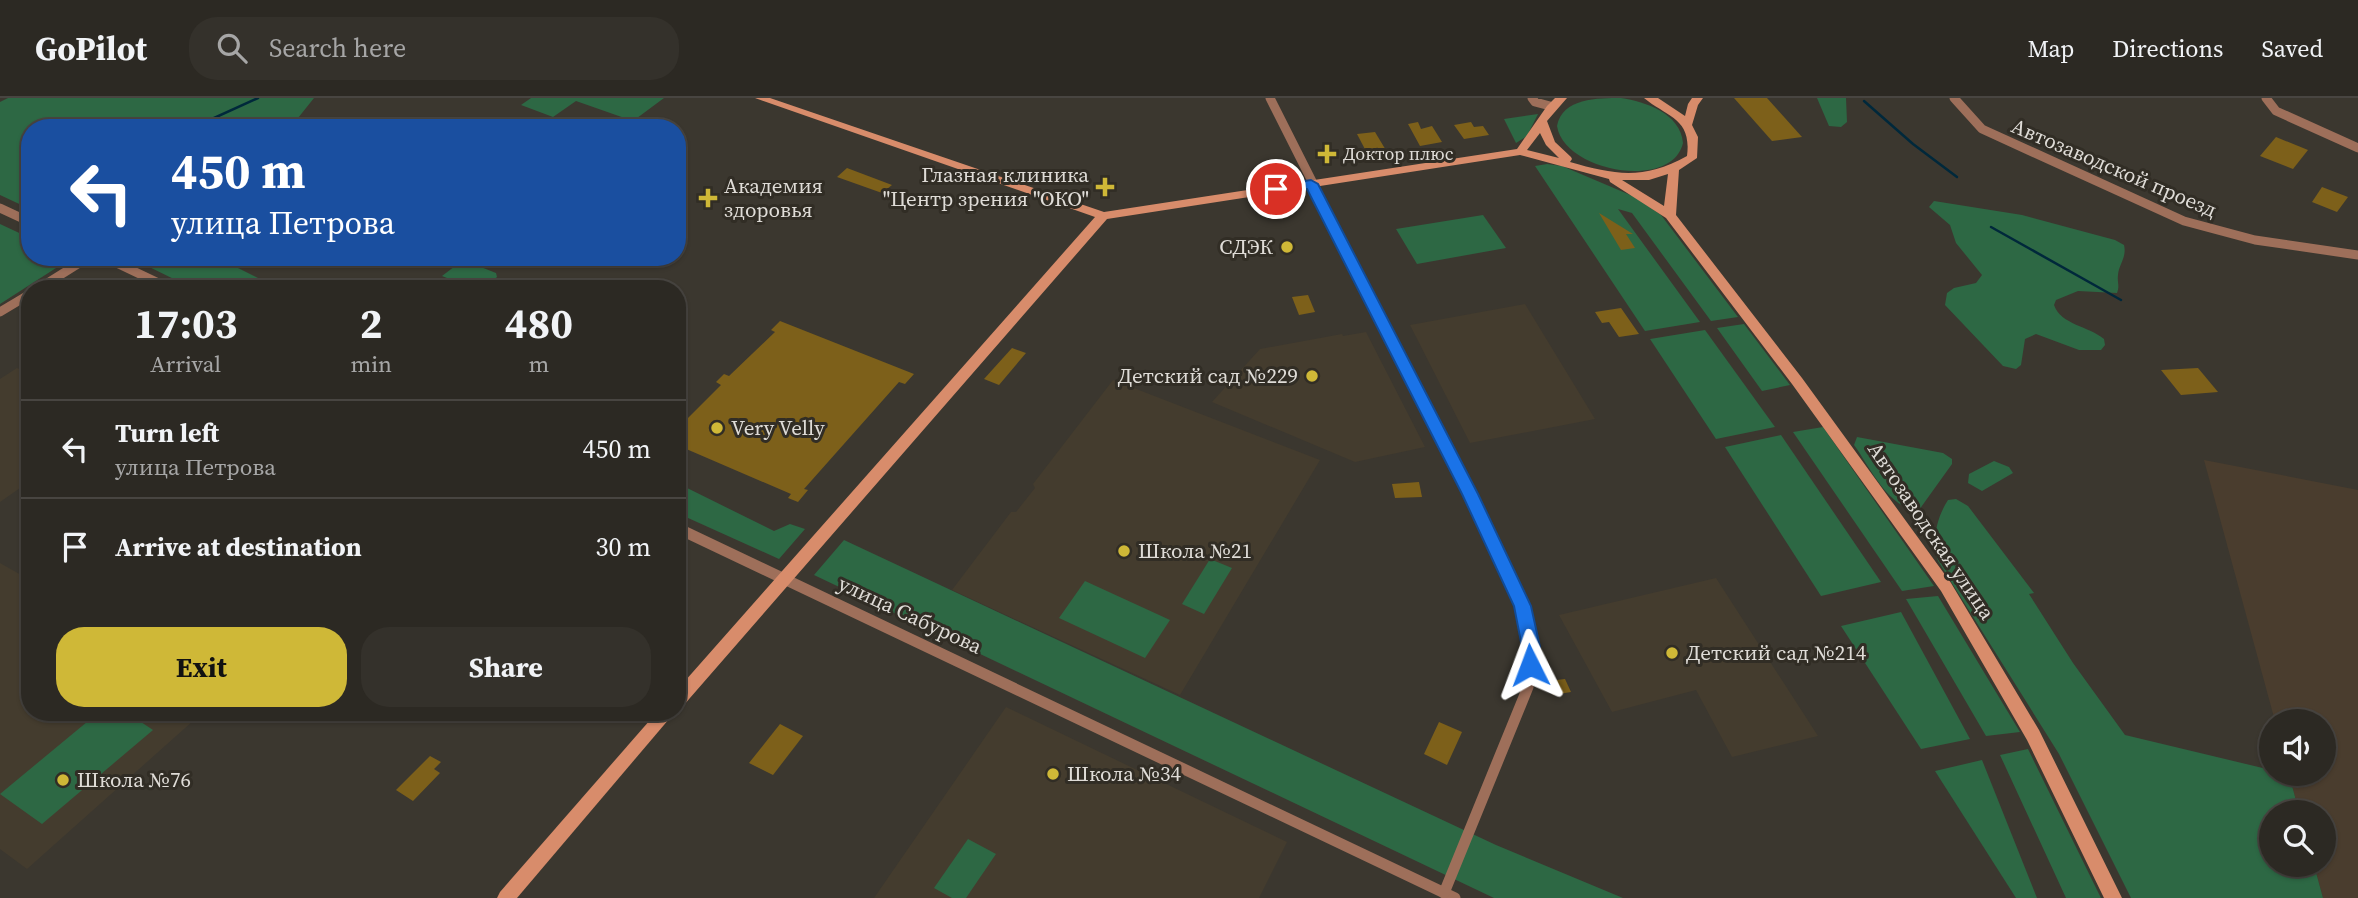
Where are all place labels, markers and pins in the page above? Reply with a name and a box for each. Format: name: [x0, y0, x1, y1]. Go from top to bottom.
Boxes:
place label: Доктор плюс: [1343, 141, 1454, 166]
marker: Доктор плюс: [1317, 144, 1337, 164]
pin: [1246, 159, 1306, 219]
place label: Глазная клиника "Центр зрения "ОКО": [883, 160, 1089, 213]
place label: Академия здоровья: [724, 171, 823, 224]
marker: Глазная клиника "Центр зрения "ОКО": [1095, 177, 1115, 197]
marker: Академия здоровья: [698, 188, 718, 208]
place label: СДЭК: [1219, 232, 1273, 261]
marker: СДЭК: [1279, 239, 1295, 255]
place label: Детский сад №229: [1118, 361, 1298, 390]
marker: Детский сад №229: [1304, 368, 1320, 384]
place label: Very Velly: [731, 413, 825, 442]
marker: Very Velly: [709, 420, 725, 436]
place label: Школа №21: [1138, 536, 1252, 565]
marker: Школа №21: [1116, 543, 1132, 559]
place label: Детский сад №214: [1686, 638, 1867, 667]
marker: Детский сад №214: [1664, 645, 1680, 661]
place label: Школа №34: [1067, 759, 1182, 788]
place label: Школа №76: [77, 765, 191, 794]
marker: Школа №34: [1045, 766, 1061, 782]
marker: Школа №76: [55, 772, 71, 788]

